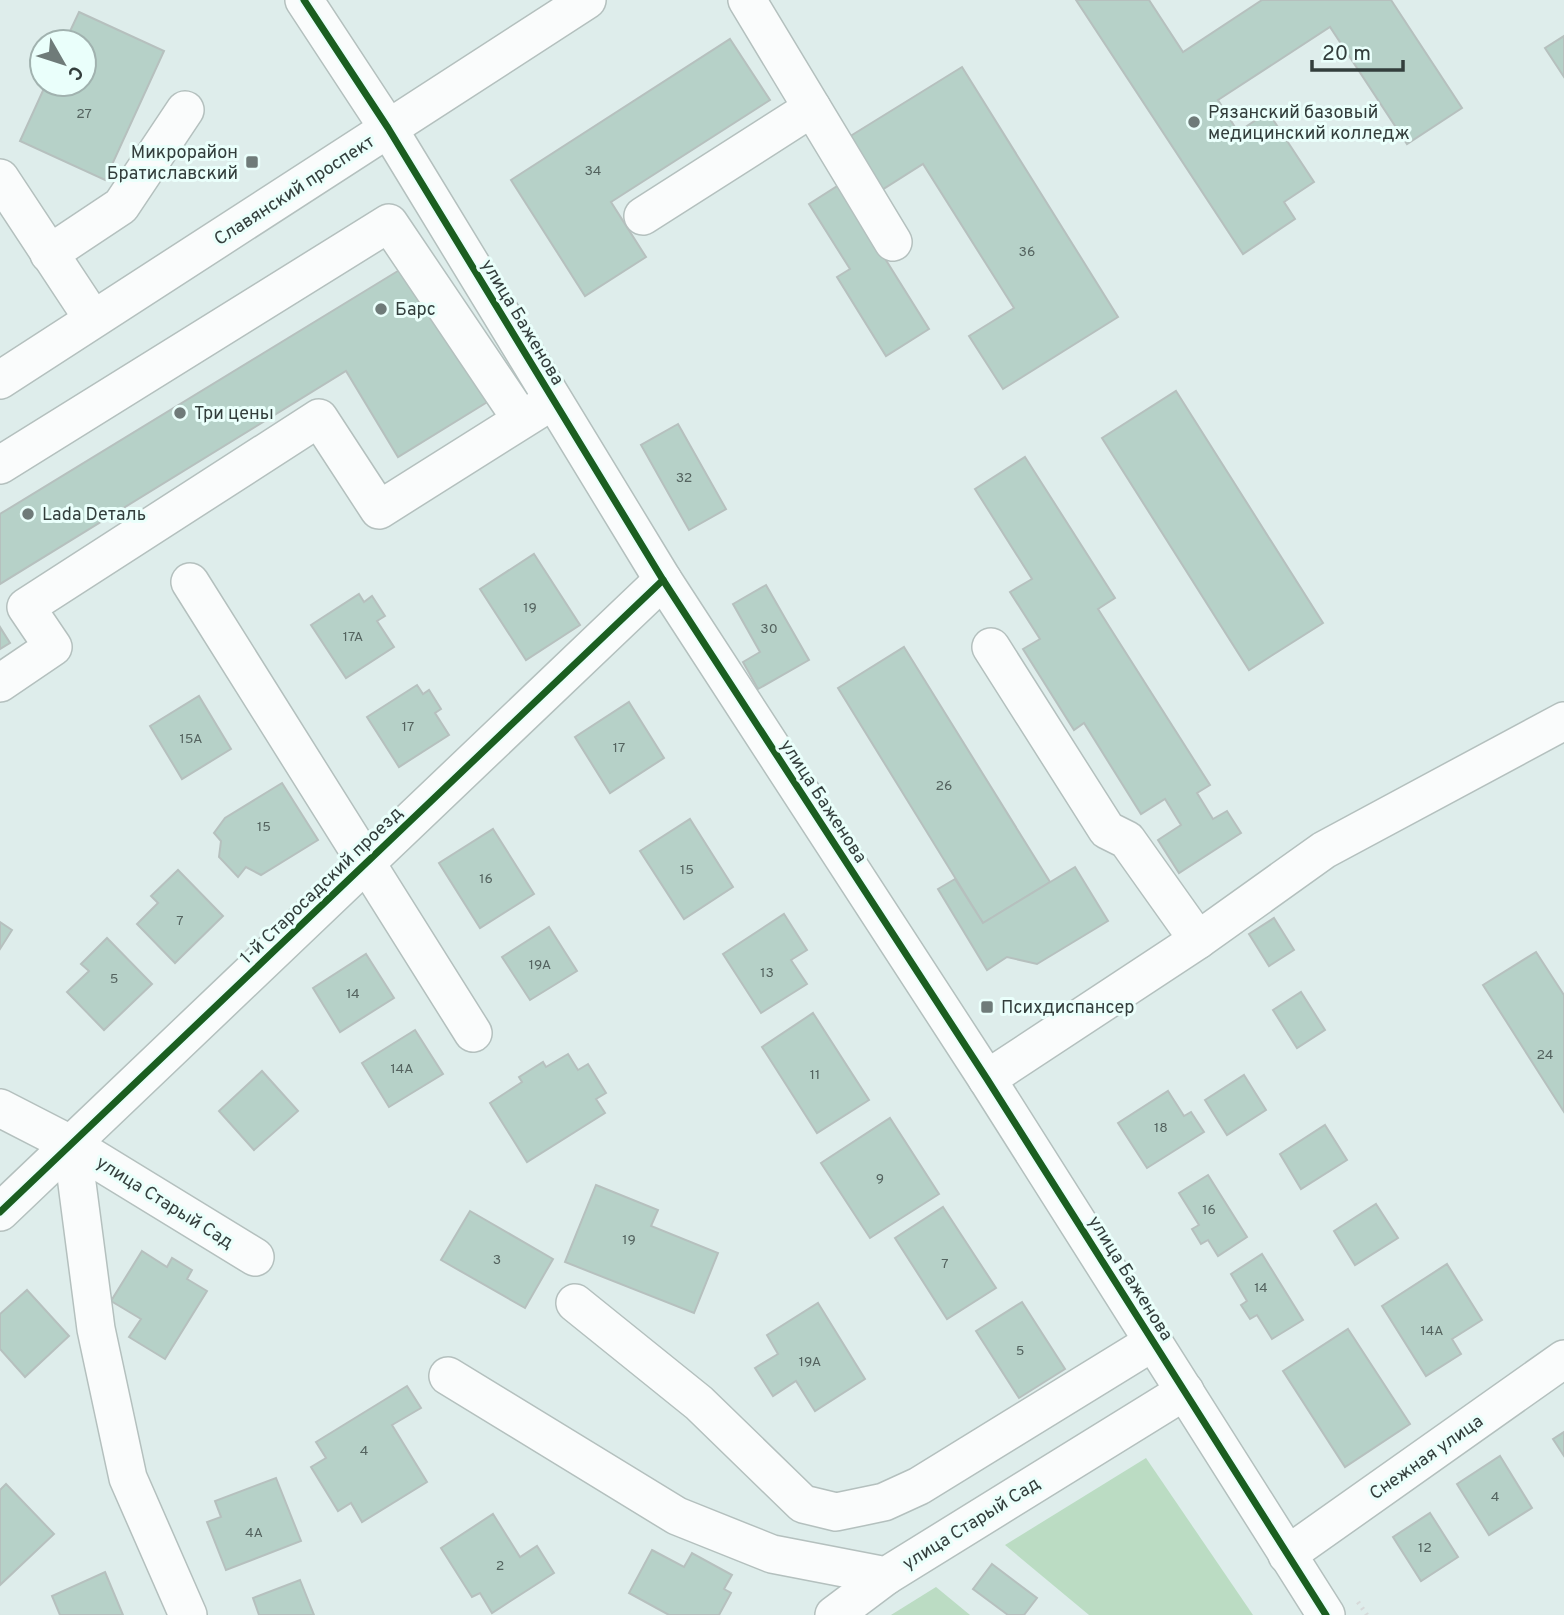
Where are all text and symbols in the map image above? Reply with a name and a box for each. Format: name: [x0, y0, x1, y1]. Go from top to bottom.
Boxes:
north arrow: [28, 28, 98, 98]
scale bar: [1312, 28, 1403, 72]
text: 20 m: [1322, 41, 1371, 68]
text: С: [62, 60, 88, 85]
place label: Рязанский базовый медицинский колледж: [1208, 102, 1410, 146]
house number: 27: [76, 106, 92, 123]
marker: Рязанский базовый медицинский колледж: [1186, 114, 1202, 130]
street label: Славянский проспект: [210, 131, 379, 252]
place label: Микрорайон Братиславский: [107, 142, 238, 186]
marker: Микрорайон Братиславский: [244, 154, 260, 170]
house number: 34: [584, 163, 602, 180]
house number: 36: [1019, 244, 1035, 261]
street label: улица Баженова: [475, 256, 568, 390]
place label: Барс: [395, 299, 436, 322]
marker: Барс: [373, 301, 389, 317]
place label: Три цены: [194, 403, 274, 426]
marker: Три цены: [172, 405, 188, 421]
house number: 32: [676, 470, 692, 487]
place label: Lada Dеталь: [42, 504, 146, 527]
marker: Lada Dеталь: [20, 506, 36, 522]
house number: 19: [523, 600, 537, 617]
house number: 30: [760, 621, 778, 638]
house number: 17А: [343, 629, 363, 646]
house number: 17: [402, 719, 414, 736]
house number: 15А: [179, 731, 203, 748]
street label: улица Баженова: [774, 736, 871, 868]
house number: 17: [613, 740, 625, 757]
house number: 26: [936, 778, 952, 795]
street label: 1-й Старосадский проезд: [236, 802, 408, 970]
house number: 15: [257, 819, 271, 836]
house number: 15: [680, 862, 694, 879]
house number: 16: [479, 871, 493, 888]
house number: 7: [176, 913, 184, 930]
house number: 19А: [529, 957, 551, 974]
house number: 13: [760, 965, 774, 982]
house number: 5: [110, 971, 118, 988]
house number: 14: [346, 986, 360, 1003]
place label: Психдиспансер: [1001, 997, 1134, 1020]
marker: Психдиспансер: [979, 999, 995, 1015]
house number: 24: [1536, 1047, 1554, 1064]
house number: 14А: [391, 1061, 413, 1078]
house number: 11: [810, 1067, 820, 1084]
house number: 18: [1154, 1120, 1168, 1137]
street label: улица Старый Сад: [91, 1152, 237, 1255]
house number: 9: [876, 1171, 884, 1188]
house number: 16: [1202, 1202, 1216, 1219]
street label: улица Баженова: [1082, 1212, 1177, 1346]
house number: 19: [622, 1232, 636, 1249]
house number: 3: [493, 1252, 501, 1269]
house number: 7: [941, 1256, 949, 1273]
house number: 14: [1254, 1280, 1268, 1297]
house number: 14А: [1421, 1323, 1443, 1340]
house number: 5: [1016, 1343, 1024, 1360]
house number: 19А: [799, 1354, 821, 1371]
street label: Снежная улица: [1365, 1410, 1488, 1506]
house number: 4: [360, 1443, 368, 1460]
street label: улица Старый Сад: [899, 1473, 1045, 1576]
house number: 4: [1491, 1489, 1499, 1506]
house number: 4А: [245, 1525, 263, 1542]
house number: 12: [1418, 1540, 1432, 1557]
house number: 2: [496, 1558, 504, 1575]

